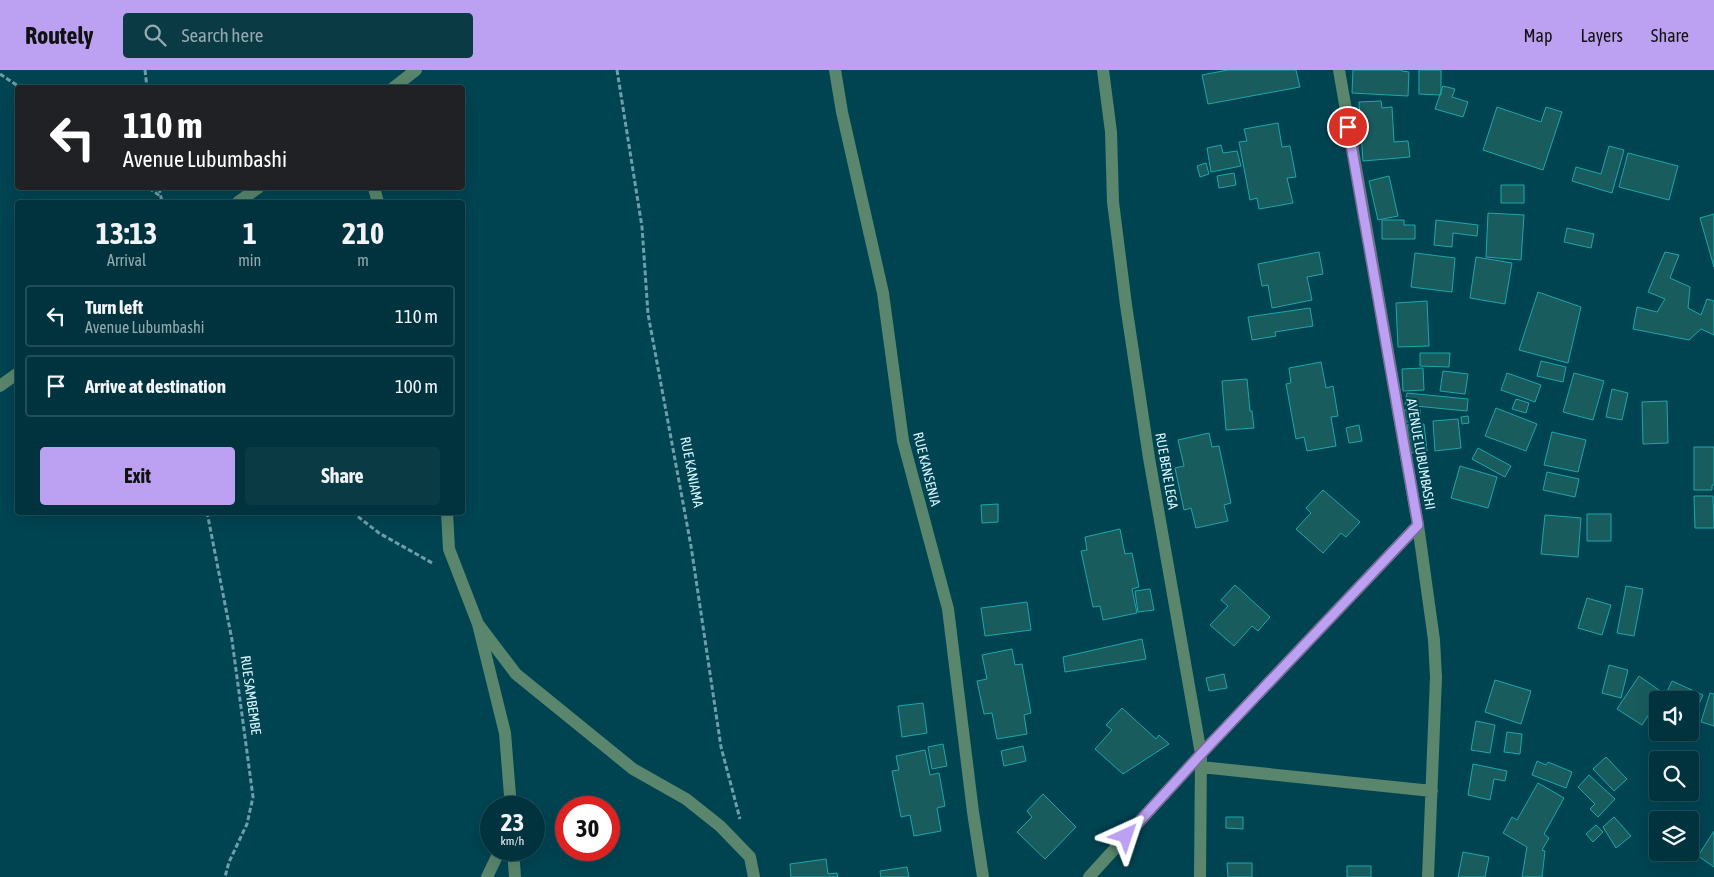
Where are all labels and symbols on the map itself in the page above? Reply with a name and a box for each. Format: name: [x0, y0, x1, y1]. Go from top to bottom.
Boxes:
pin: [1327, 106, 1369, 148]
street label: AVENUE LUBUMBASHI: [1403, 397, 1439, 511]
street label: RUE KANSENIA: [910, 430, 944, 508]
street label: RUE BENE LEGA: [1152, 431, 1182, 511]
street label: RUE KANIAMA: [677, 435, 707, 509]
street label: RUE SAMBEMBE: [238, 654, 264, 736]
speed limit sign: 30: [555, 796, 620, 861]
position arrow: [1099, 809, 1151, 861]

